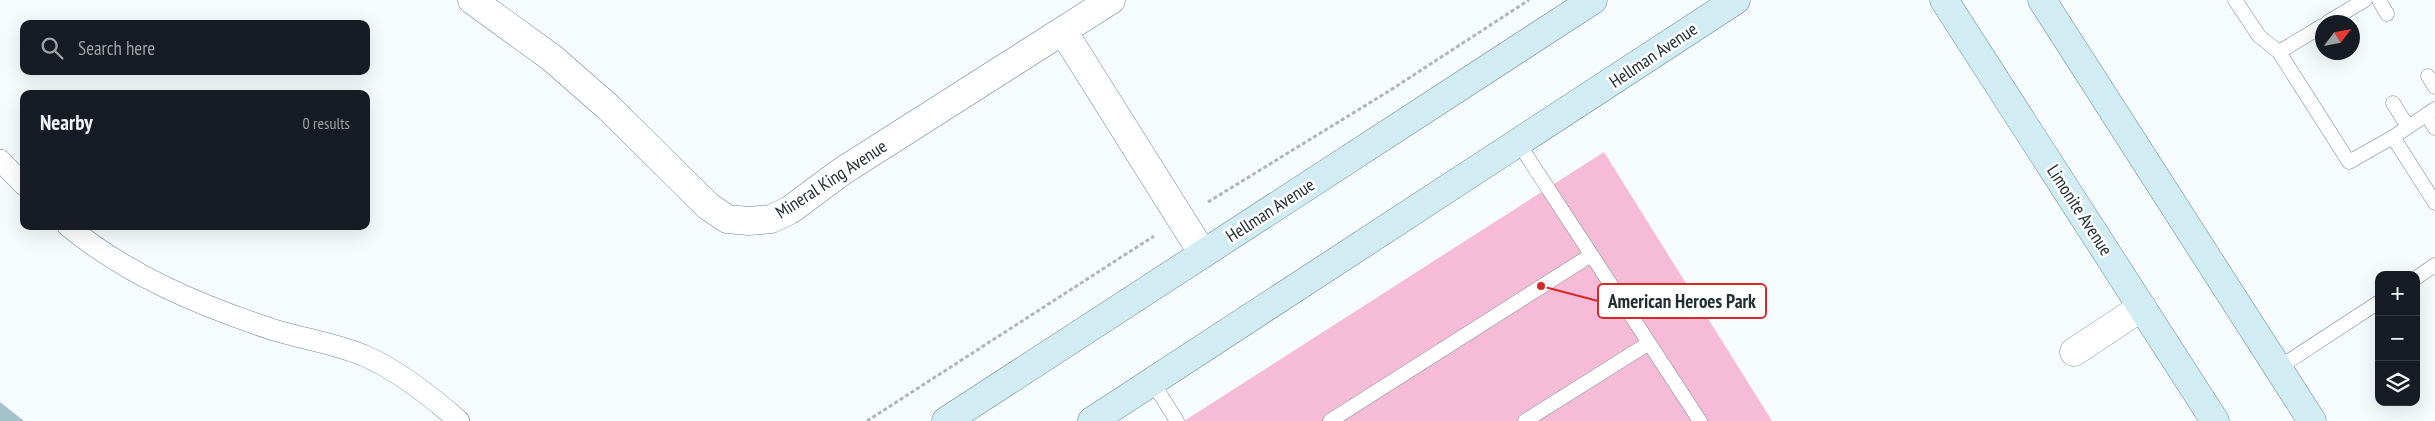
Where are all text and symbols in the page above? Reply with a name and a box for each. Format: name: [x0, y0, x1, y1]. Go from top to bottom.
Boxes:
north arrow: [2315, 15, 2360, 60]
street label: Hellman Avenue: [1605, 17, 1701, 93]
search box: [20, 20, 370, 75]
icon: search: [38, 34, 66, 62]
text: Search here: [78, 36, 155, 60]
text: Nearby: [40, 109, 93, 136]
text: 0 results: [303, 113, 350, 133]
street label: Mineral King Avenue: [771, 134, 891, 224]
street label: Limonite Avenue: [2042, 160, 2118, 260]
street label: Hellman Avenue: [1221, 173, 1319, 247]
map controls: [2375, 271, 2420, 406]
button: +: [2375, 271, 2420, 316]
callout: American Heroes Park: [1598, 284, 1766, 318]
text: American Heroes Park: [1607, 289, 1756, 313]
button: −: [2375, 316, 2420, 361]
button: layers: [2375, 361, 2420, 406]

